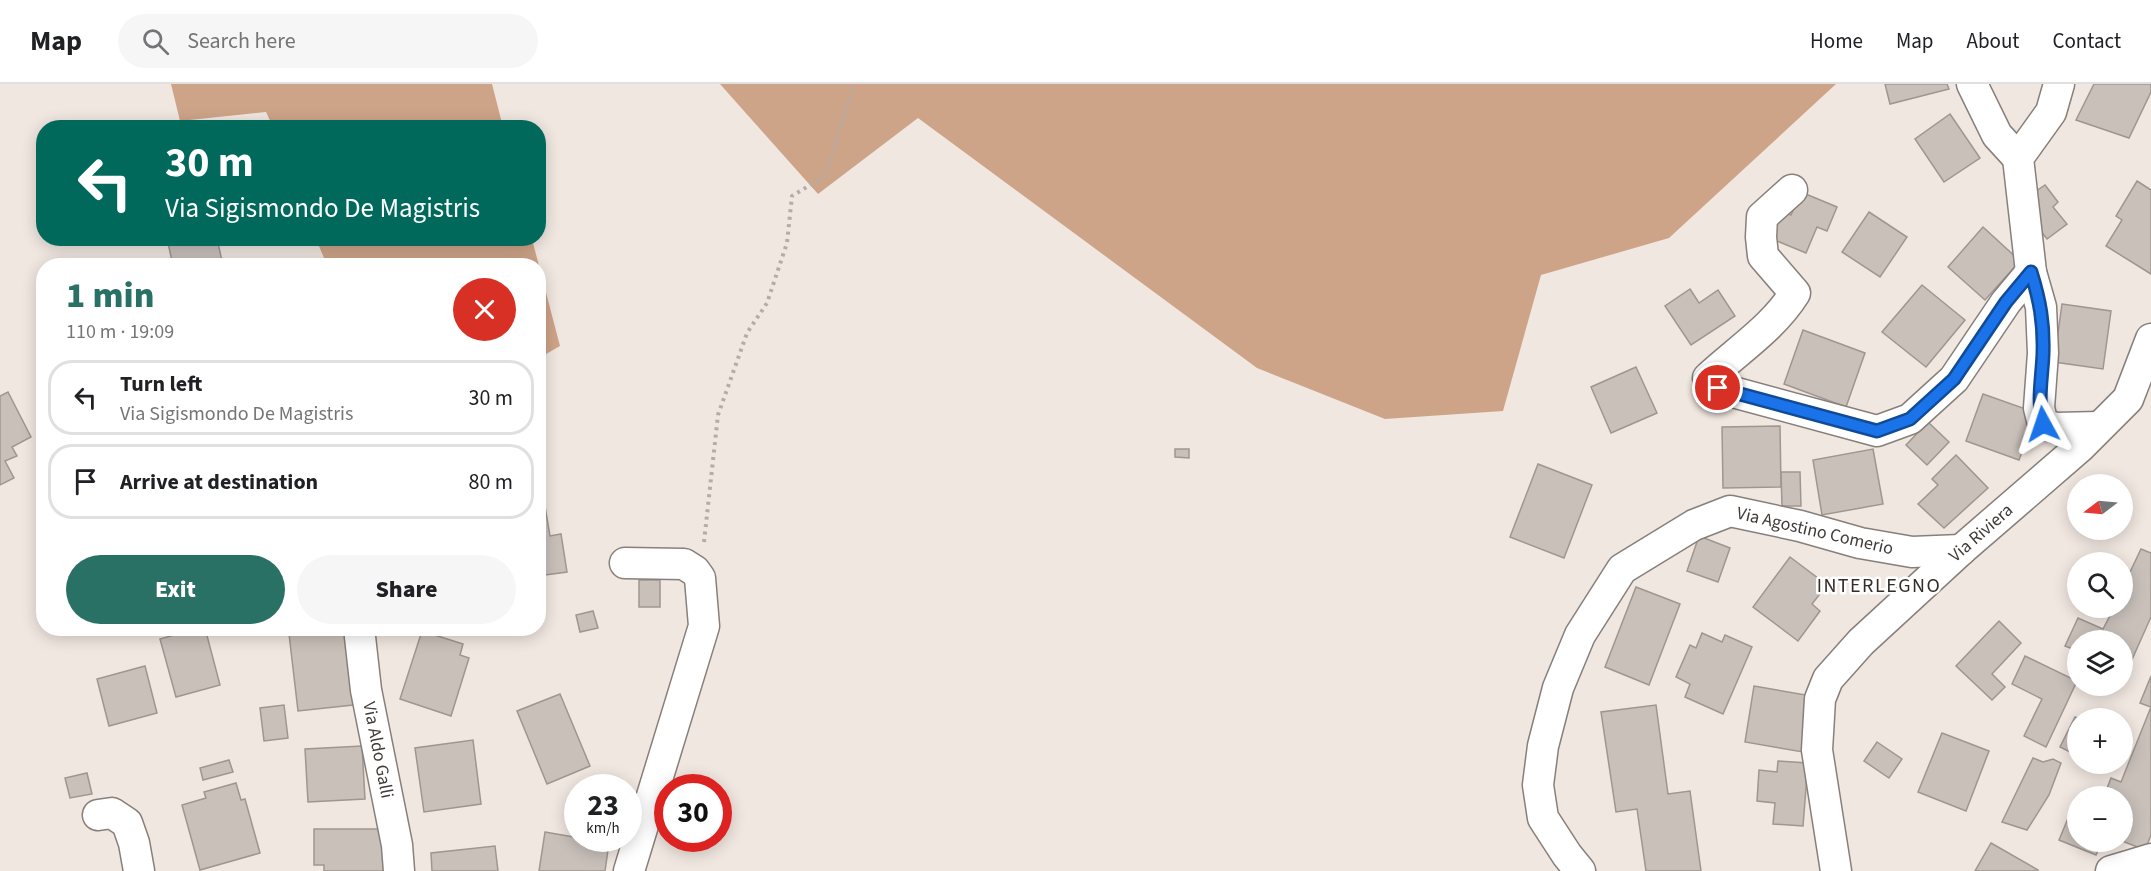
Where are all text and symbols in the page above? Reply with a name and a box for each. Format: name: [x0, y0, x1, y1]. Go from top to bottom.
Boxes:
search box: [118, 14, 538, 68]
text: Map: [30, 21, 82, 61]
icon: search: [139, 25, 172, 58]
text: Search here: [187, 25, 296, 57]
text: Home: [1810, 26, 1863, 56]
text: Map: [1896, 26, 1934, 56]
text: About: [1967, 26, 2019, 56]
text: Contact: [2052, 26, 2121, 56]
text: 30 m: [165, 133, 254, 193]
icon: left: [66, 144, 144, 222]
text: Via Sigismondo De Magistris: [165, 189, 480, 228]
text: 1 min: [66, 270, 154, 321]
button: close: [453, 278, 516, 341]
text: 110 m · 19:09: [66, 318, 174, 346]
pin: [1692, 362, 1743, 413]
text: Turn left: [120, 368, 202, 400]
icon: arrive: [1701, 371, 1734, 404]
icon: left: [69, 381, 102, 414]
text: 30 m: [468, 382, 513, 414]
position arrow: [2011, 392, 2075, 456]
text: Via Sigismondo De Magistris: [120, 400, 353, 428]
icon: arrive: [69, 465, 102, 498]
text: Arrive at destination: [120, 466, 318, 498]
text: 80 m: [468, 466, 513, 498]
north arrow: [2067, 474, 2133, 540]
map controls: [2067, 474, 2133, 852]
street label: Via Riviera: [1943, 498, 2019, 568]
street label: Via Agostino Comerio: [1734, 501, 1896, 561]
button: search: [2067, 552, 2133, 618]
button: Exit: [66, 555, 285, 624]
button: Share: [297, 555, 516, 624]
district label: INTERLEGNO: [1817, 572, 1941, 600]
button: layers: [2067, 630, 2133, 696]
street label: Via Aldo Galli: [356, 700, 400, 800]
button: +: [2067, 708, 2133, 774]
speed limit sign: 30: [654, 774, 732, 852]
text: 23: [587, 784, 619, 827]
button: −: [2067, 786, 2133, 852]
text: km/h: [586, 818, 620, 839]

